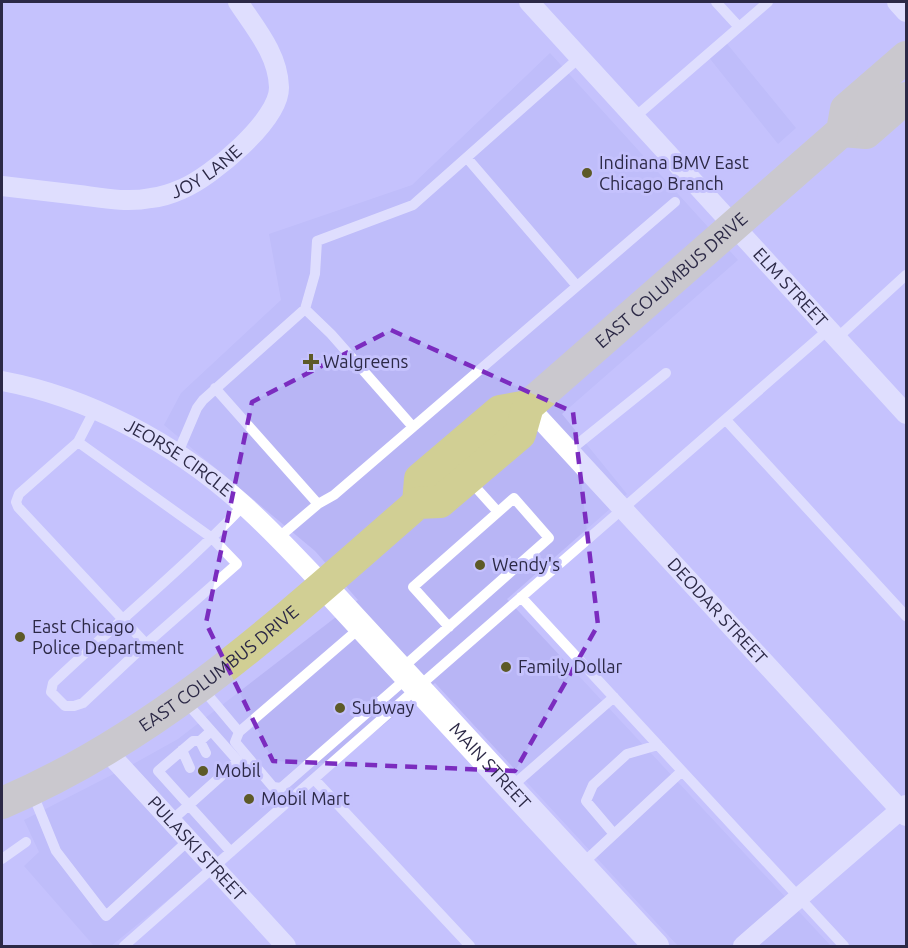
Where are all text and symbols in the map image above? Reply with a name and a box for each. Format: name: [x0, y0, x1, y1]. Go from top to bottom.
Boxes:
street label: JOY LANE: [168, 140, 245, 201]
place label: Indinana BMV East Chicago Branch: [599, 152, 749, 193]
marker: Indinana BMV East Chicago Branch: [580, 166, 594, 180]
street label: EAST COLUMBUS DRIVE: [591, 208, 751, 351]
street label: ELM STREET: [750, 243, 832, 330]
place label: Walgreens: [323, 351, 409, 371]
marker: Walgreens: [304, 355, 318, 369]
street label: JEORSE CIRCLE: [122, 414, 237, 500]
street label: DEODAR STREET: [664, 553, 772, 668]
place label: Wendy's: [492, 554, 560, 574]
marker: Wendy's: [473, 558, 487, 572]
street label: EAST COLUMBUS DRIVE: [135, 601, 302, 735]
place label: East Chicago Police Department: [32, 616, 184, 657]
marker: East Chicago Police Department: [13, 630, 27, 644]
place label: Family Dollar: [518, 656, 622, 676]
marker: Family Dollar: [499, 660, 513, 674]
place label: Subway: [352, 697, 414, 717]
marker: Subway: [333, 701, 347, 715]
street label: MAIN STREET: [446, 718, 535, 812]
place label: Mobil: [215, 760, 261, 780]
marker: Mobil: [196, 764, 210, 778]
place label: Mobil Mart: [261, 788, 350, 808]
street label: PULASKI STREET: [144, 792, 250, 904]
marker: Mobil Mart: [242, 792, 256, 806]

